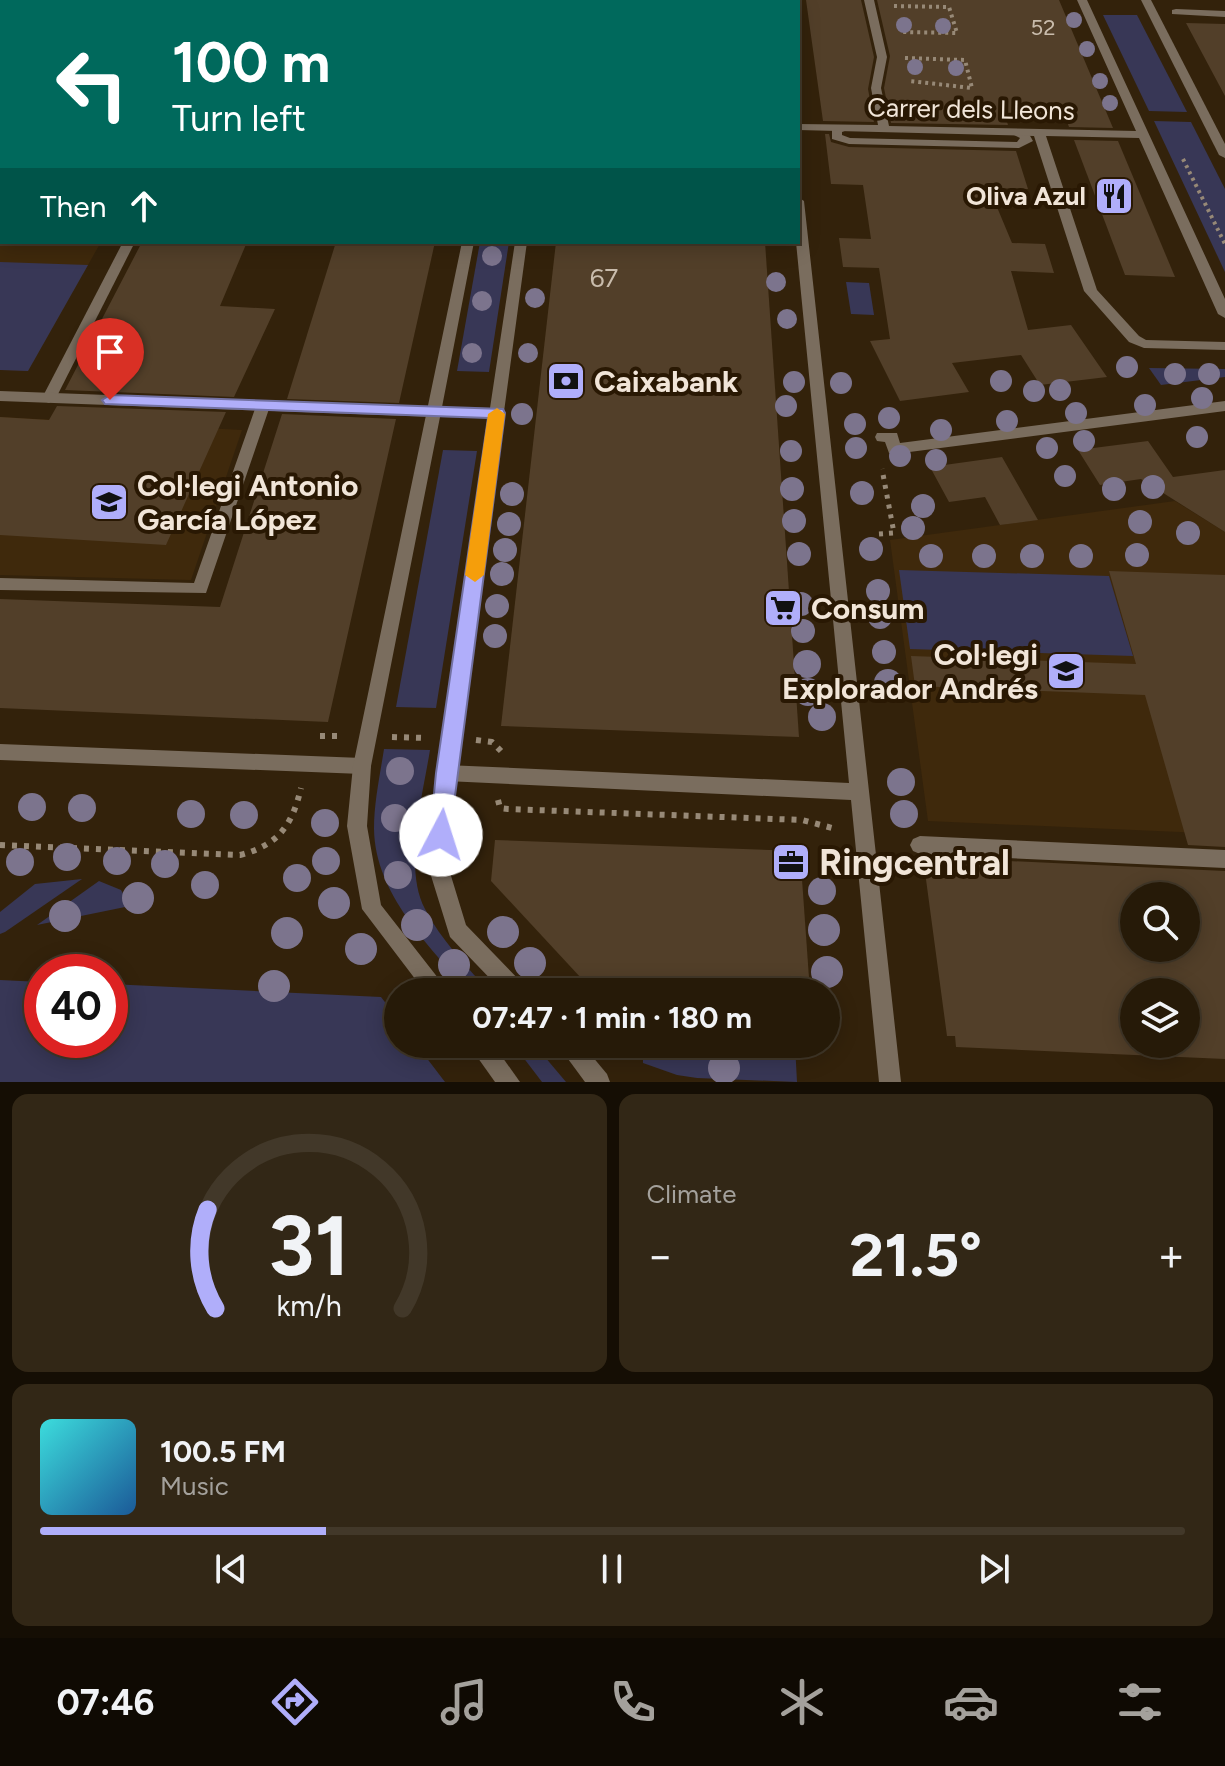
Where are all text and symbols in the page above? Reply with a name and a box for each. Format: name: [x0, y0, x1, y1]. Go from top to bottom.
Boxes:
house number: 52: [1031, 14, 1055, 41]
text: 100 m: [172, 29, 330, 96]
icon: left: [40, 32, 144, 136]
street label: Carrer dels Lleons: [867, 91, 1075, 127]
text: Turn left: [172, 97, 306, 140]
restaurant icon: Oliva Azul: [1093, 175, 1135, 217]
place label: Oliva Azul: [966, 180, 1086, 212]
icon: ahead: [122, 184, 166, 228]
text: Then: [40, 188, 106, 225]
house number: 67: [590, 262, 618, 294]
pin: [76, 318, 144, 400]
icon: arrive: [88, 330, 132, 374]
bank icon: Caixabank: [545, 360, 587, 402]
place label: Caixabank: [594, 363, 738, 400]
place label: Col·legi Antonio García López: [137, 467, 358, 538]
school or university icon: Col·legi Antonio García López: [88, 481, 130, 523]
supermarket icon: Consum: [762, 587, 804, 629]
place label: Consum: [811, 590, 924, 627]
place label: Col·legi Explorador Andrés: [782, 636, 1038, 707]
school or university icon: Col·legi Explorador Andrés: [1045, 650, 1087, 692]
position arrow: [399, 793, 483, 877]
office icon: Ringcentral: [770, 841, 812, 883]
place label: Ringcentral: [819, 841, 1010, 884]
map controls: [1120, 882, 1200, 1058]
button: search: [1120, 882, 1200, 962]
speed limit sign: 40: [24, 954, 128, 1058]
button: layers: [1120, 978, 1200, 1058]
text: 07:47 · 1 min · 180 m: [472, 999, 752, 1036]
text: Climate: [647, 1178, 736, 1210]
text: 31: [269, 1196, 350, 1296]
text: 21.5°: [850, 1219, 982, 1291]
text: −: [647, 1229, 674, 1282]
text: +: [1158, 1229, 1185, 1282]
text: km/h: [277, 1289, 342, 1323]
text: 100.5 FM: [160, 1433, 286, 1470]
text: Music: [160, 1470, 229, 1502]
icon: previous: [209, 1547, 253, 1591]
icon: pause: [590, 1547, 634, 1591]
icon: next: [972, 1547, 1016, 1591]
icon: directions: [267, 1674, 323, 1730]
icon: music: [436, 1674, 492, 1730]
icon: phone: [605, 1674, 661, 1730]
icon: climate: [774, 1674, 830, 1730]
icon: car: [943, 1674, 999, 1730]
icon: filters: [1112, 1674, 1168, 1730]
text: 07:46: [57, 1681, 154, 1724]

